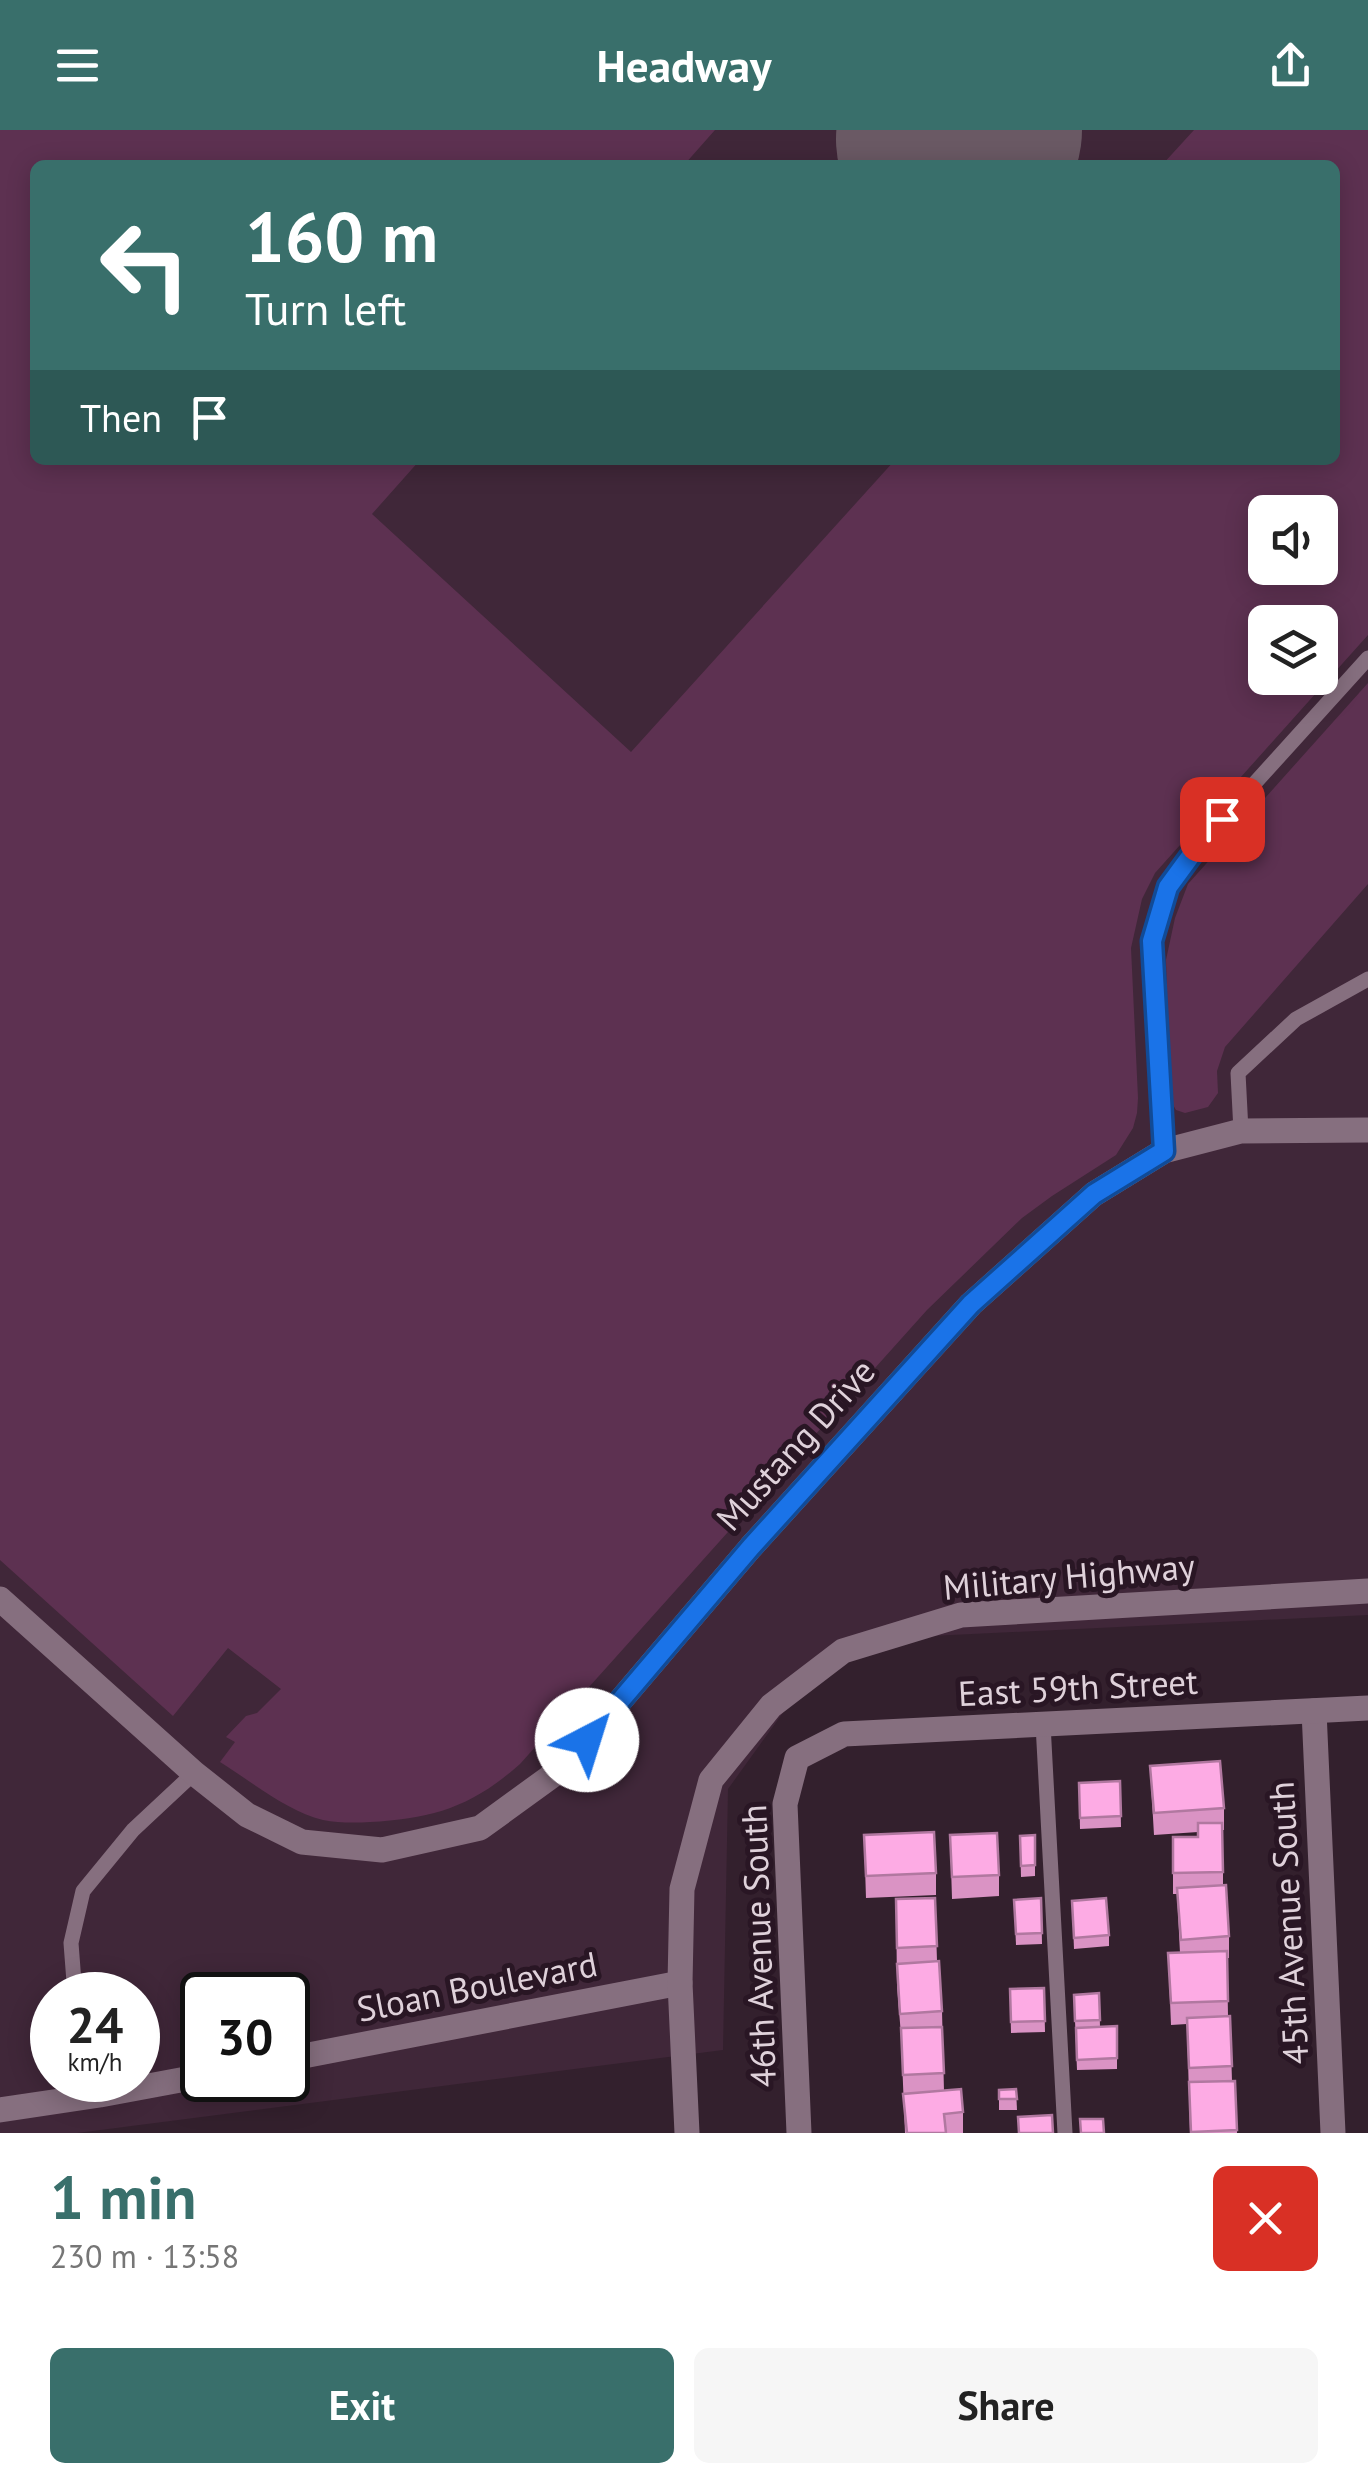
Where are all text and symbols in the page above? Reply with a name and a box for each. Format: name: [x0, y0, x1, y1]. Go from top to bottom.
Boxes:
text: Headway: [596, 36, 772, 94]
icon: menu: [50, 38, 105, 93]
icon: share: [1263, 38, 1318, 93]
text: 160 m: [245, 191, 438, 281]
icon: left: [80, 200, 210, 330]
text: Turn left: [245, 279, 406, 337]
icon: arrive: [182, 390, 237, 445]
text: Then: [80, 393, 162, 442]
map controls: [1248, 495, 1338, 695]
button: sound: [1248, 495, 1338, 585]
button: layers: [1248, 605, 1338, 695]
pin: [1180, 777, 1265, 862]
icon: arrive: [1195, 792, 1250, 847]
street label: Mustang Drive: [706, 1349, 885, 1540]
street label: Military Highway: [941, 1542, 1197, 1610]
street label: East 59th Street: [957, 1658, 1199, 1716]
position arrow: [535, 1688, 639, 1792]
street label: 45th Avenue South: [1258, 1780, 1318, 2066]
street label: 46th Avenue South: [730, 1804, 786, 2088]
street label: Sloan Boulevard: [353, 1940, 601, 2032]
speed limit sign: 30: [180, 1972, 310, 2102]
text: 24: [67, 1992, 123, 2057]
text: km/h: [68, 2046, 122, 2078]
text: 1 min: [50, 2158, 196, 2236]
button: close: [1213, 2166, 1318, 2271]
text: 230 m · 13:58: [50, 2235, 239, 2277]
button: Exit: [50, 2348, 674, 2463]
button: Share: [694, 2348, 1318, 2463]

